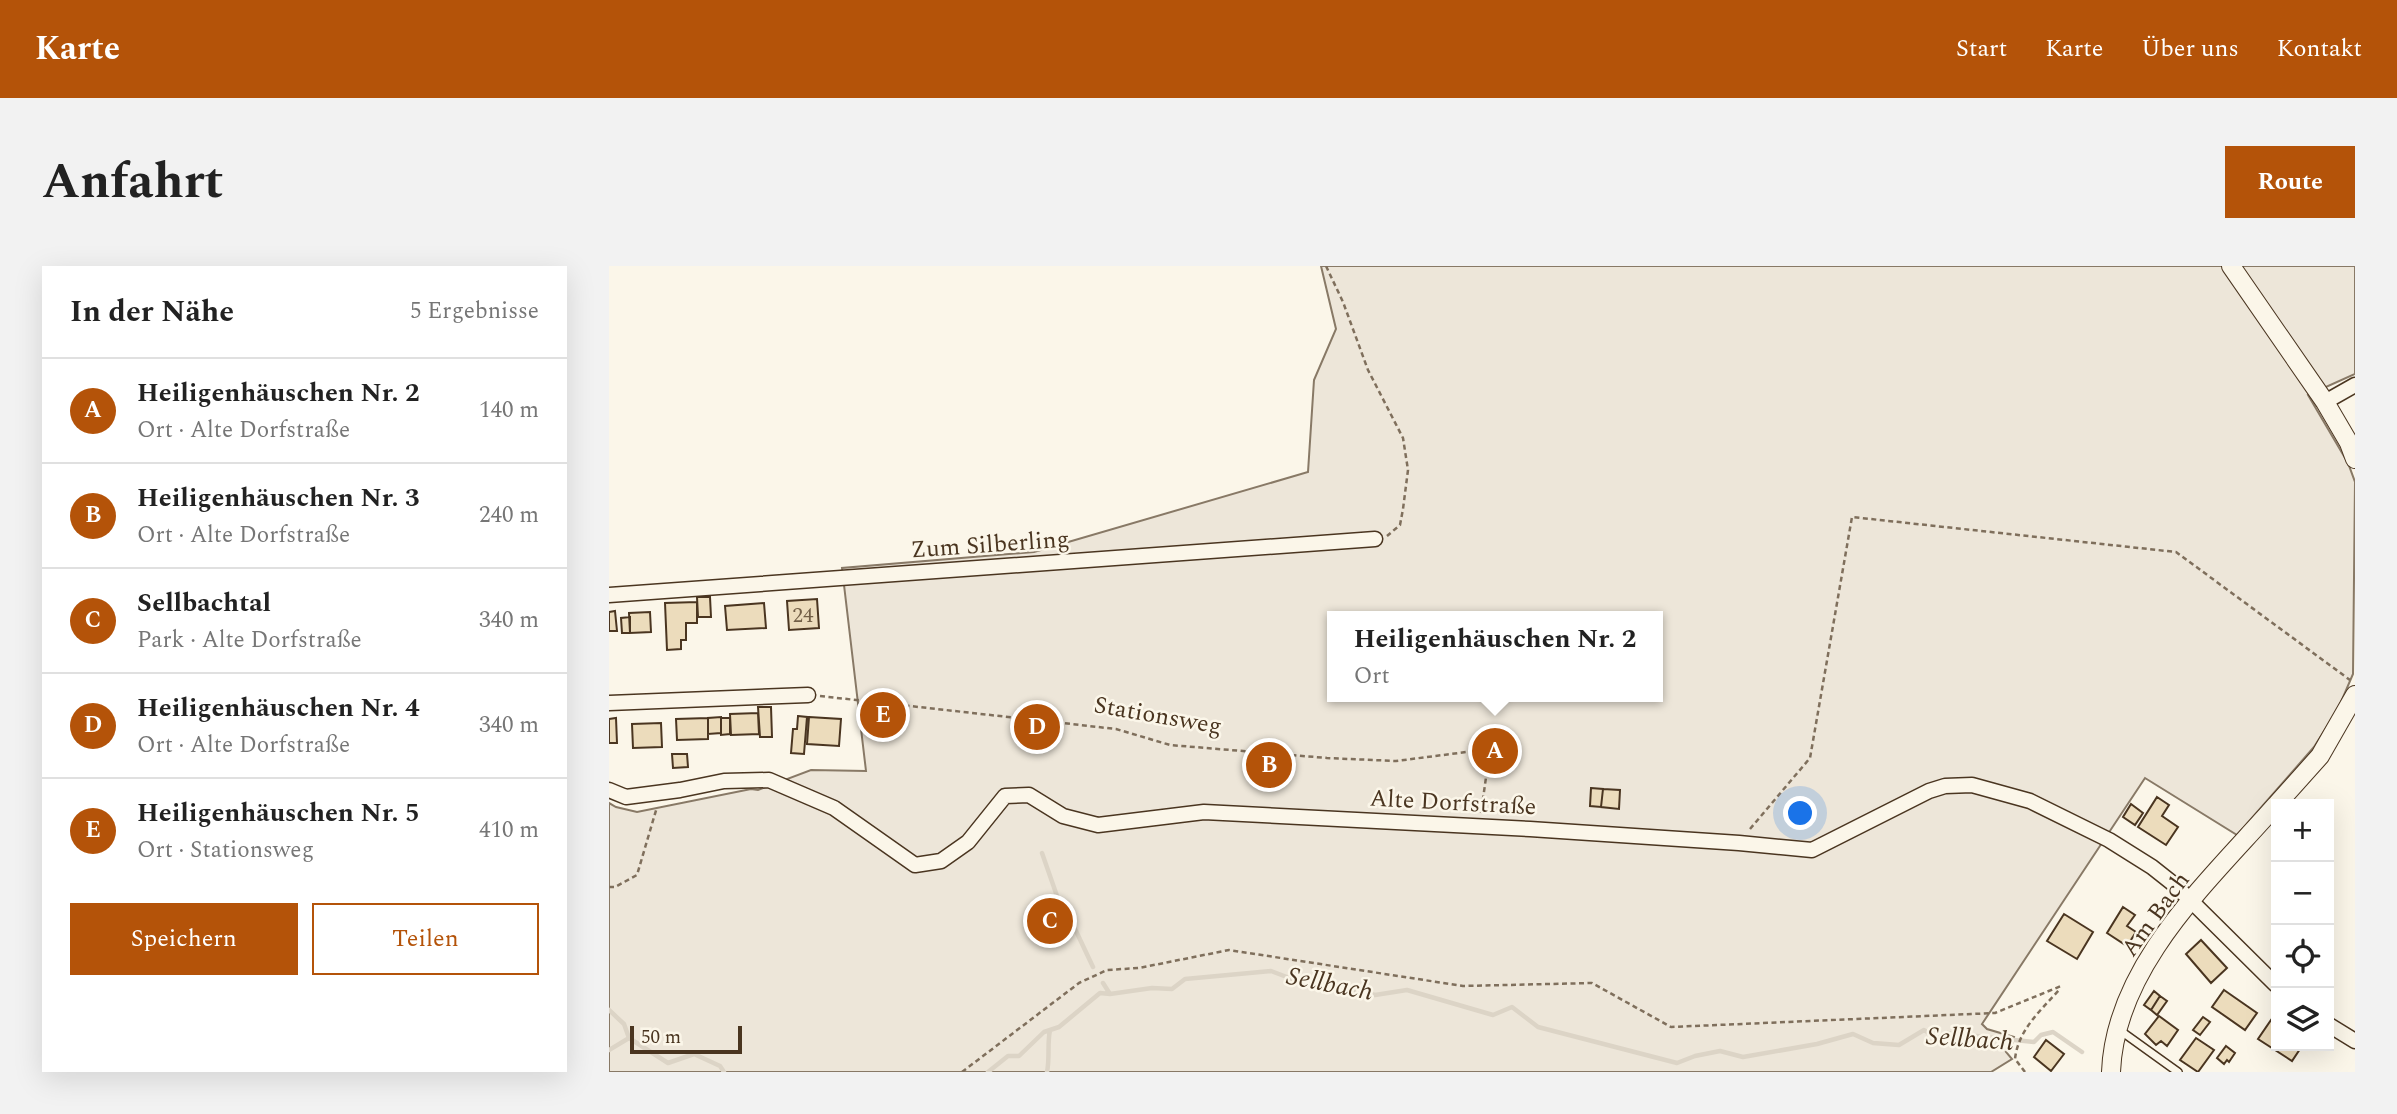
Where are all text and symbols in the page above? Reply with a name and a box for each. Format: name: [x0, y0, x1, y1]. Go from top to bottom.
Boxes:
text: Karte: [35, 24, 120, 74]
text: Start: [1956, 31, 2007, 67]
text: Karte: [2045, 31, 2103, 67]
text: Über uns: [2141, 31, 2239, 67]
text: Kontakt: [2277, 31, 2362, 67]
text: Anfahrt: [42, 145, 223, 220]
button: Route: [2225, 146, 2355, 218]
text: In der Nähe: [70, 289, 234, 335]
text: 5 Ergebnisse: [410, 294, 539, 329]
text: Heiligenhäuschen Nr. 2: [137, 373, 420, 413]
text: A: [84, 393, 102, 428]
text: 140 m: [479, 393, 539, 428]
text: Ort · Alte Dorfstraße: [137, 413, 350, 448]
text: Heiligenhäuschen Nr. 3: [137, 478, 420, 518]
text: B: [85, 498, 101, 533]
text: 240 m: [479, 498, 539, 533]
text: Ort · Alte Dorfstraße: [137, 518, 350, 553]
street label: Zum Silberling: [909, 521, 1071, 569]
text: Sellbachtal: [137, 583, 271, 623]
house number: 24: [793, 600, 814, 632]
text: C: [85, 603, 101, 638]
text: 340 m: [479, 603, 539, 638]
popup: [1327, 611, 1663, 702]
text: Heiligenhäuschen Nr. 2: [1354, 619, 1636, 659]
text: Park · Alte Dorfstraße: [137, 623, 362, 658]
text: Ort: [1354, 659, 1390, 694]
street label: Stationsweg: [1091, 687, 1225, 745]
text: Heiligenhäuschen Nr. 4: [137, 688, 420, 728]
pin: E: [860, 689, 906, 741]
pin: D: [1014, 701, 1060, 753]
text: D: [84, 708, 102, 743]
text: 340 m: [479, 708, 539, 743]
pin: A: [1472, 725, 1518, 777]
text: Ort · Alte Dorfstraße: [137, 728, 350, 763]
pin: B: [1246, 739, 1292, 791]
street label: Alte Dorfstraße: [1369, 781, 1537, 825]
text: Heiligenhäuschen Nr. 5: [137, 793, 420, 833]
your location: [1783, 796, 1817, 830]
map controls: [2271, 799, 2334, 1051]
button: +: [2271, 799, 2334, 862]
text: E: [85, 813, 101, 848]
text: 410 m: [479, 813, 539, 848]
text: Ort · Stationsweg: [137, 833, 314, 868]
button: −: [2271, 862, 2334, 925]
street label: Am Bach: [2113, 864, 2199, 965]
pin: C: [1027, 895, 1073, 947]
button: Speichern: [70, 903, 298, 975]
button: Teilen: [312, 903, 539, 975]
button: locate: [2271, 925, 2334, 988]
water label: Sellbach: [1283, 956, 1377, 1012]
button: layers: [2271, 988, 2334, 1051]
water label: Sellbach: [1925, 1016, 2015, 1062]
scale bar: [630, 1023, 742, 1055]
text: 50 m: [641, 1023, 681, 1052]

